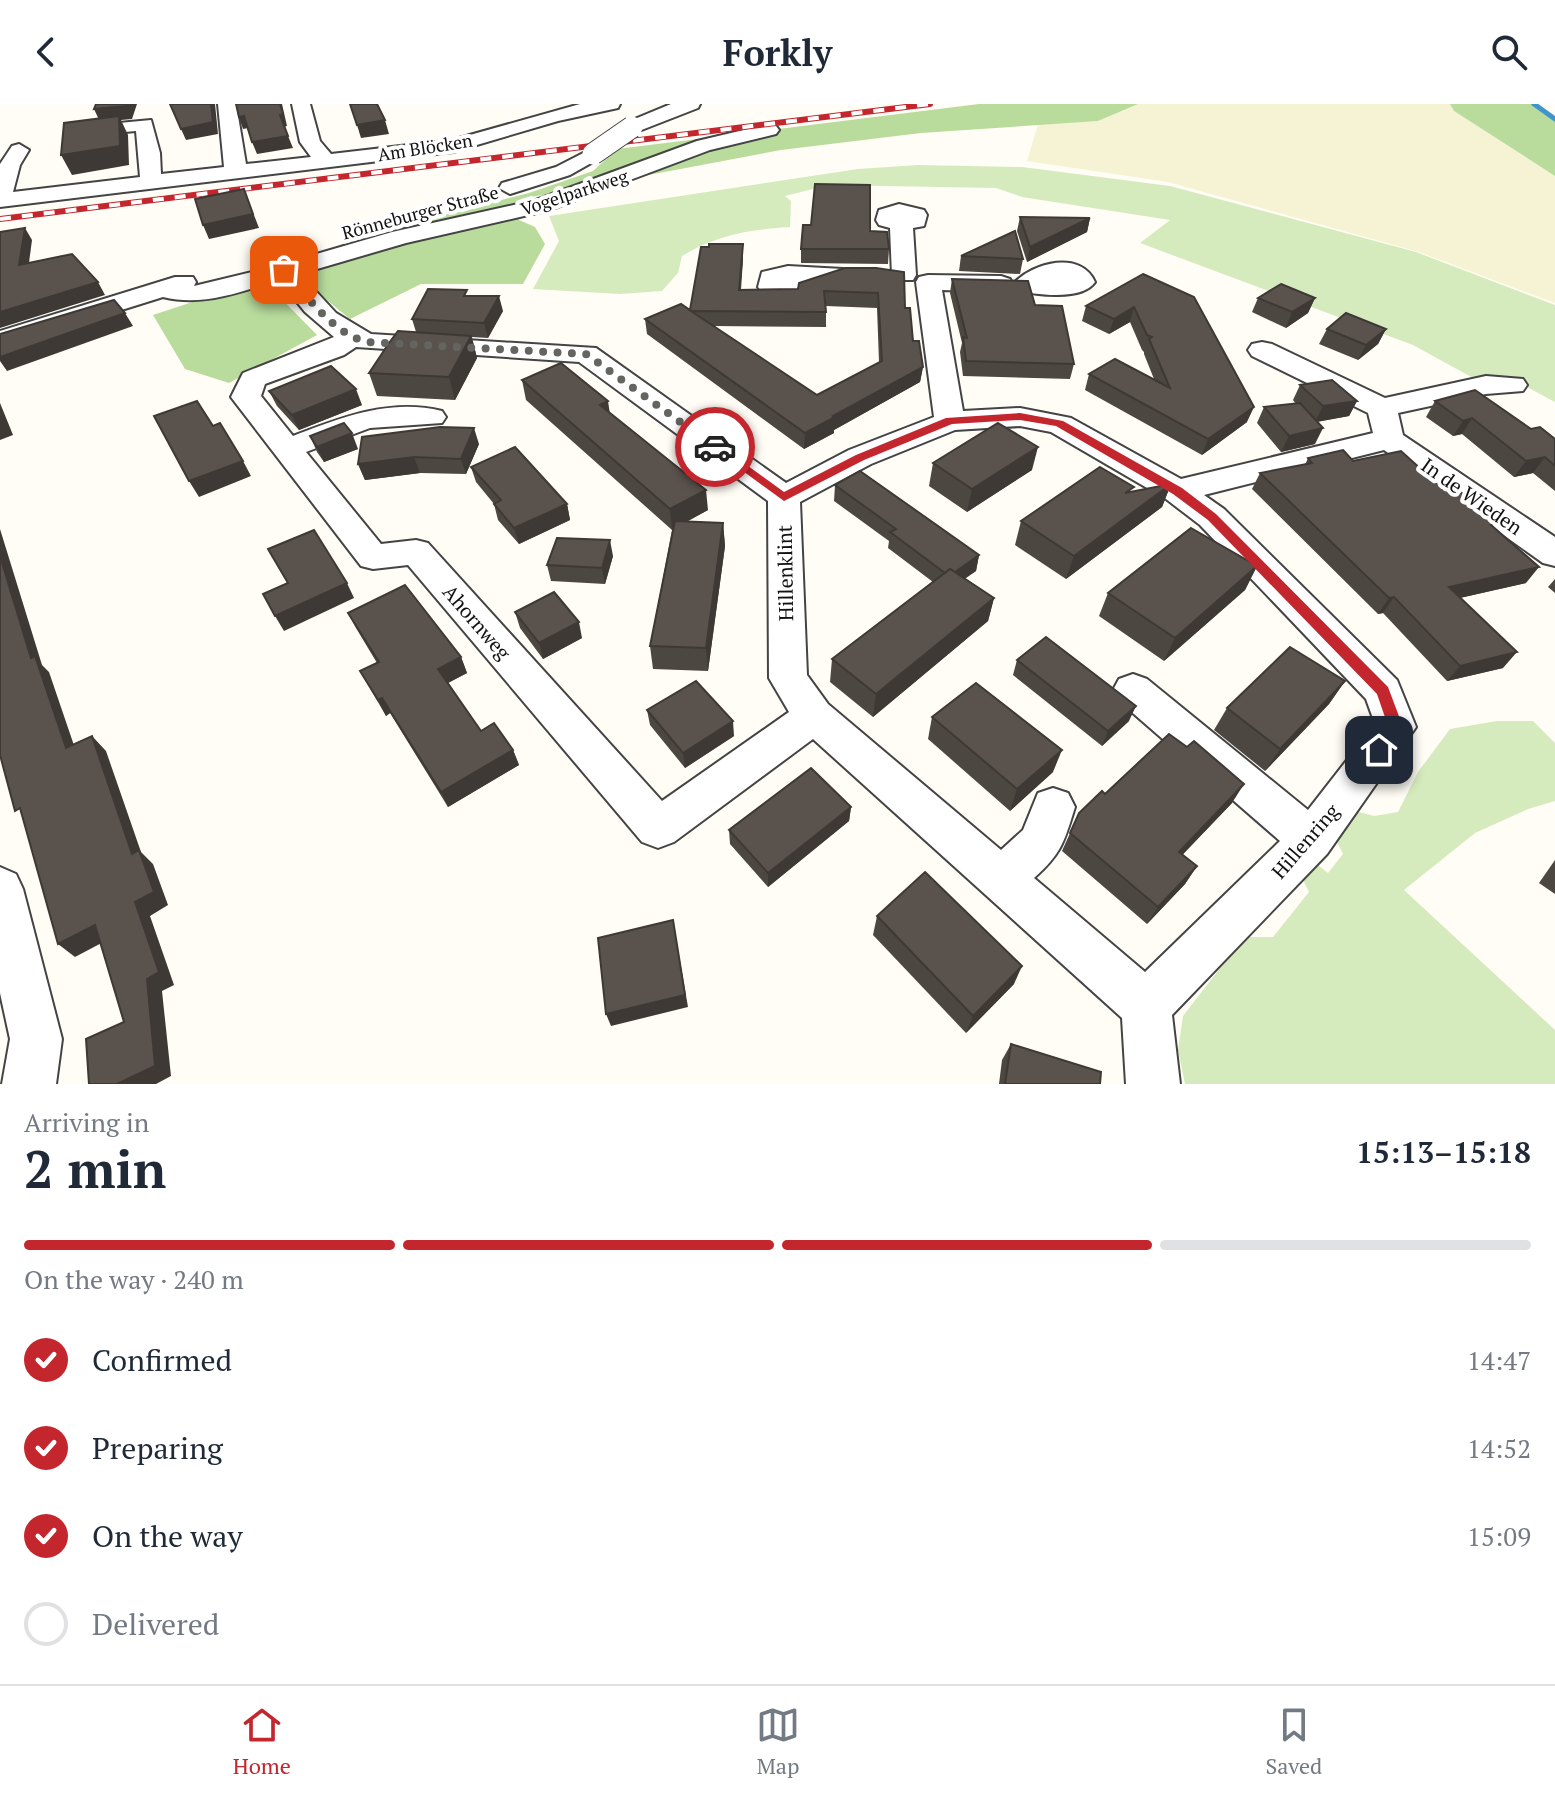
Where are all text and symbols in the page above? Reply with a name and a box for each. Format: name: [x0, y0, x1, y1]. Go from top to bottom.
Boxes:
text: Forkly: [723, 29, 832, 76]
icon: back: [24, 30, 68, 74]
icon: search: [1487, 30, 1531, 74]
street label: Am Blöcken: [376, 128, 475, 166]
street label: Vogelparkweg: [517, 163, 631, 221]
street label: Rönneburger Straße: [339, 180, 501, 244]
pin: [250, 236, 318, 304]
icon: bag: [262, 248, 306, 292]
courier: [675, 407, 755, 487]
icon: car: [693, 425, 737, 469]
street label: In de Wieden: [1416, 451, 1528, 541]
street label: Hillenklint: [771, 524, 799, 621]
street label: Ahornweg: [437, 579, 517, 666]
pin: [1345, 716, 1413, 784]
icon: home: [1357, 728, 1401, 772]
street label: Hillenring: [1265, 798, 1345, 884]
text: Arriving in: [24, 1105, 149, 1139]
text: 15:13–15:18: [1356, 1132, 1531, 1172]
text: 2 min: [24, 1134, 166, 1203]
text: On the way · 240 m: [24, 1262, 244, 1296]
icon: check: [24, 1338, 68, 1382]
text: Confirmed: [92, 1340, 232, 1380]
text: 14:47: [1467, 1343, 1531, 1377]
icon: check: [24, 1426, 68, 1470]
text: Preparing: [92, 1428, 223, 1468]
text: 14:52: [1467, 1431, 1531, 1465]
icon: check: [24, 1514, 68, 1558]
text: On the way: [92, 1516, 243, 1556]
text: 15:09: [1467, 1519, 1531, 1553]
text: Delivered: [92, 1604, 219, 1644]
tab: Home: [233, 1703, 291, 1780]
tab: Map: [756, 1703, 800, 1780]
tab: Saved: [1265, 1703, 1322, 1780]

